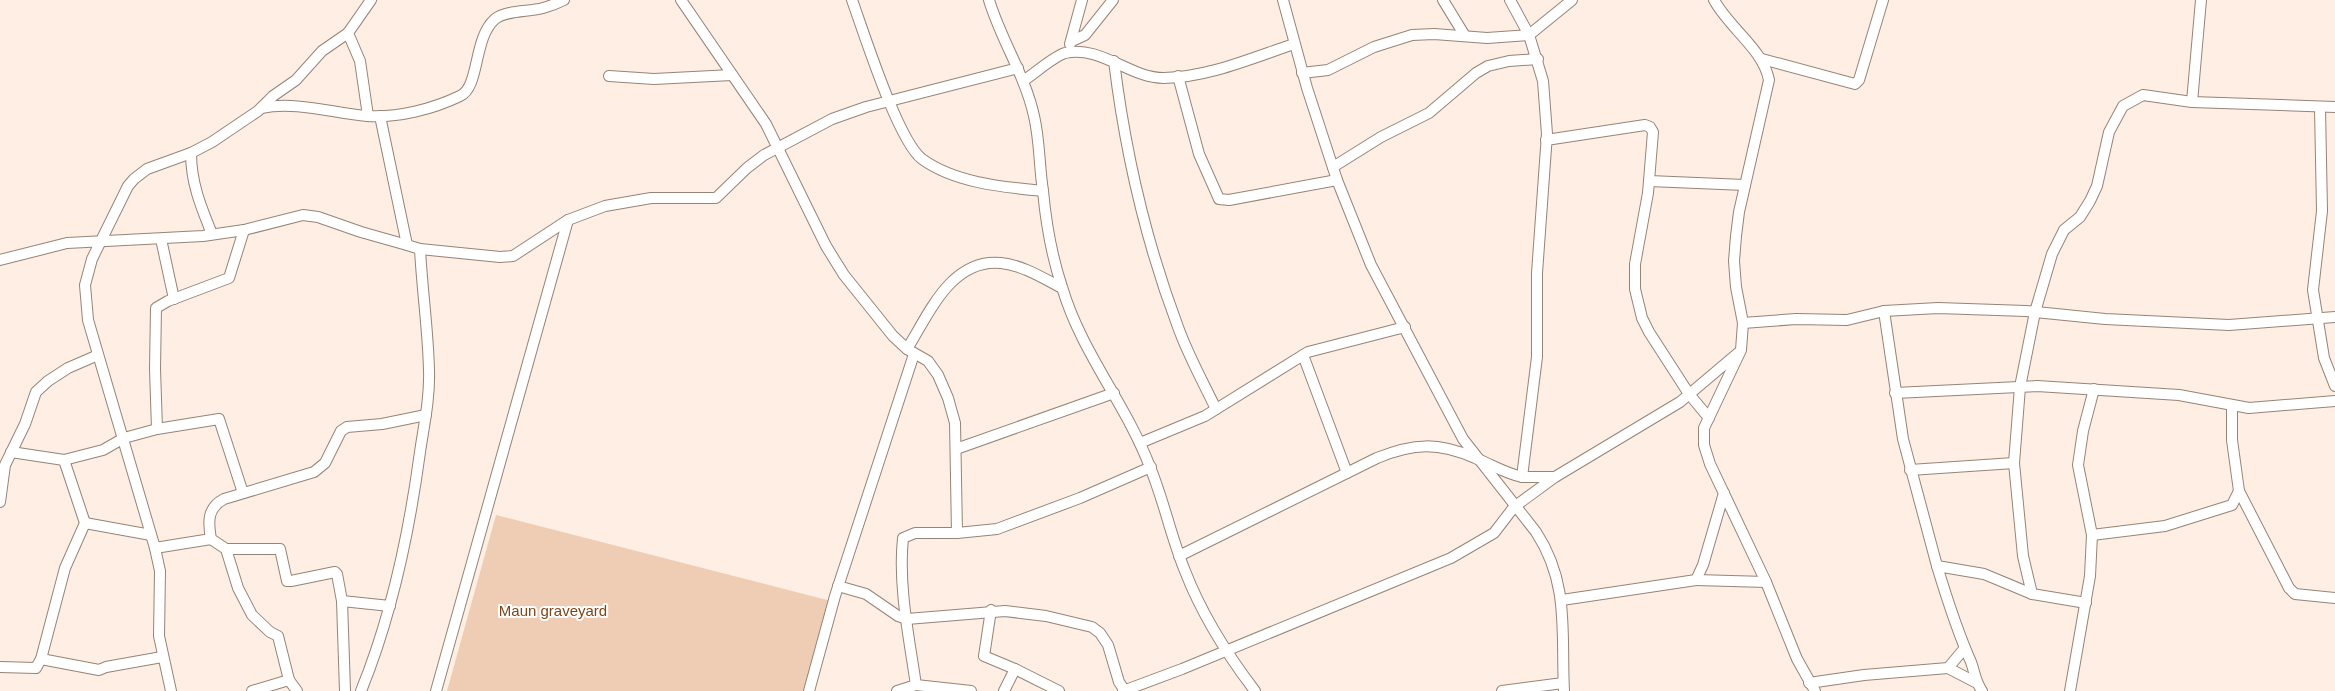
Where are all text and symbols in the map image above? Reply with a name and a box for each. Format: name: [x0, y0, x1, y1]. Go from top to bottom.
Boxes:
park label: Maun graveyard: [499, 602, 607, 619]

